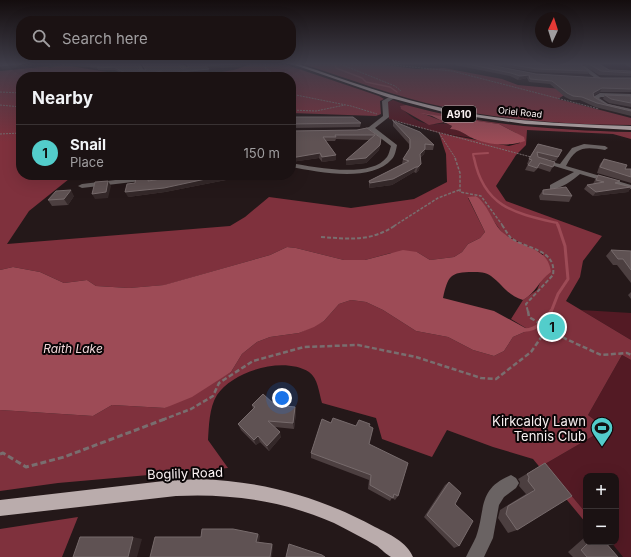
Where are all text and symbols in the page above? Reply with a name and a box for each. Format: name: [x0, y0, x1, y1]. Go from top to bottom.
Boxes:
north arrow: [535, 12, 571, 48]
search box: [16, 16, 296, 60]
icon: search: [30, 27, 52, 49]
text: Search here: [62, 29, 148, 48]
text: Nearby: [32, 88, 93, 108]
street label: Oriel Road: [497, 104, 543, 120]
road number: A910: [442, 106, 476, 122]
text: Snail: [70, 135, 106, 154]
text: 1: [42, 145, 48, 161]
text: 150 m: [244, 145, 280, 161]
text: Place: [70, 154, 104, 170]
pin: 1: [539, 312, 565, 342]
water label: Raith Lake: [43, 341, 103, 356]
your location: [272, 388, 292, 408]
place label: Kirkcaldy Lawn Tennis Club: [492, 413, 586, 444]
sports icon: Kirkcaldy Lawn Tennis Club: [589, 415, 615, 448]
street label: Boglily Road: [147, 464, 223, 482]
map controls: [583, 473, 619, 545]
button: +: [583, 473, 619, 509]
button: −: [583, 509, 619, 545]

